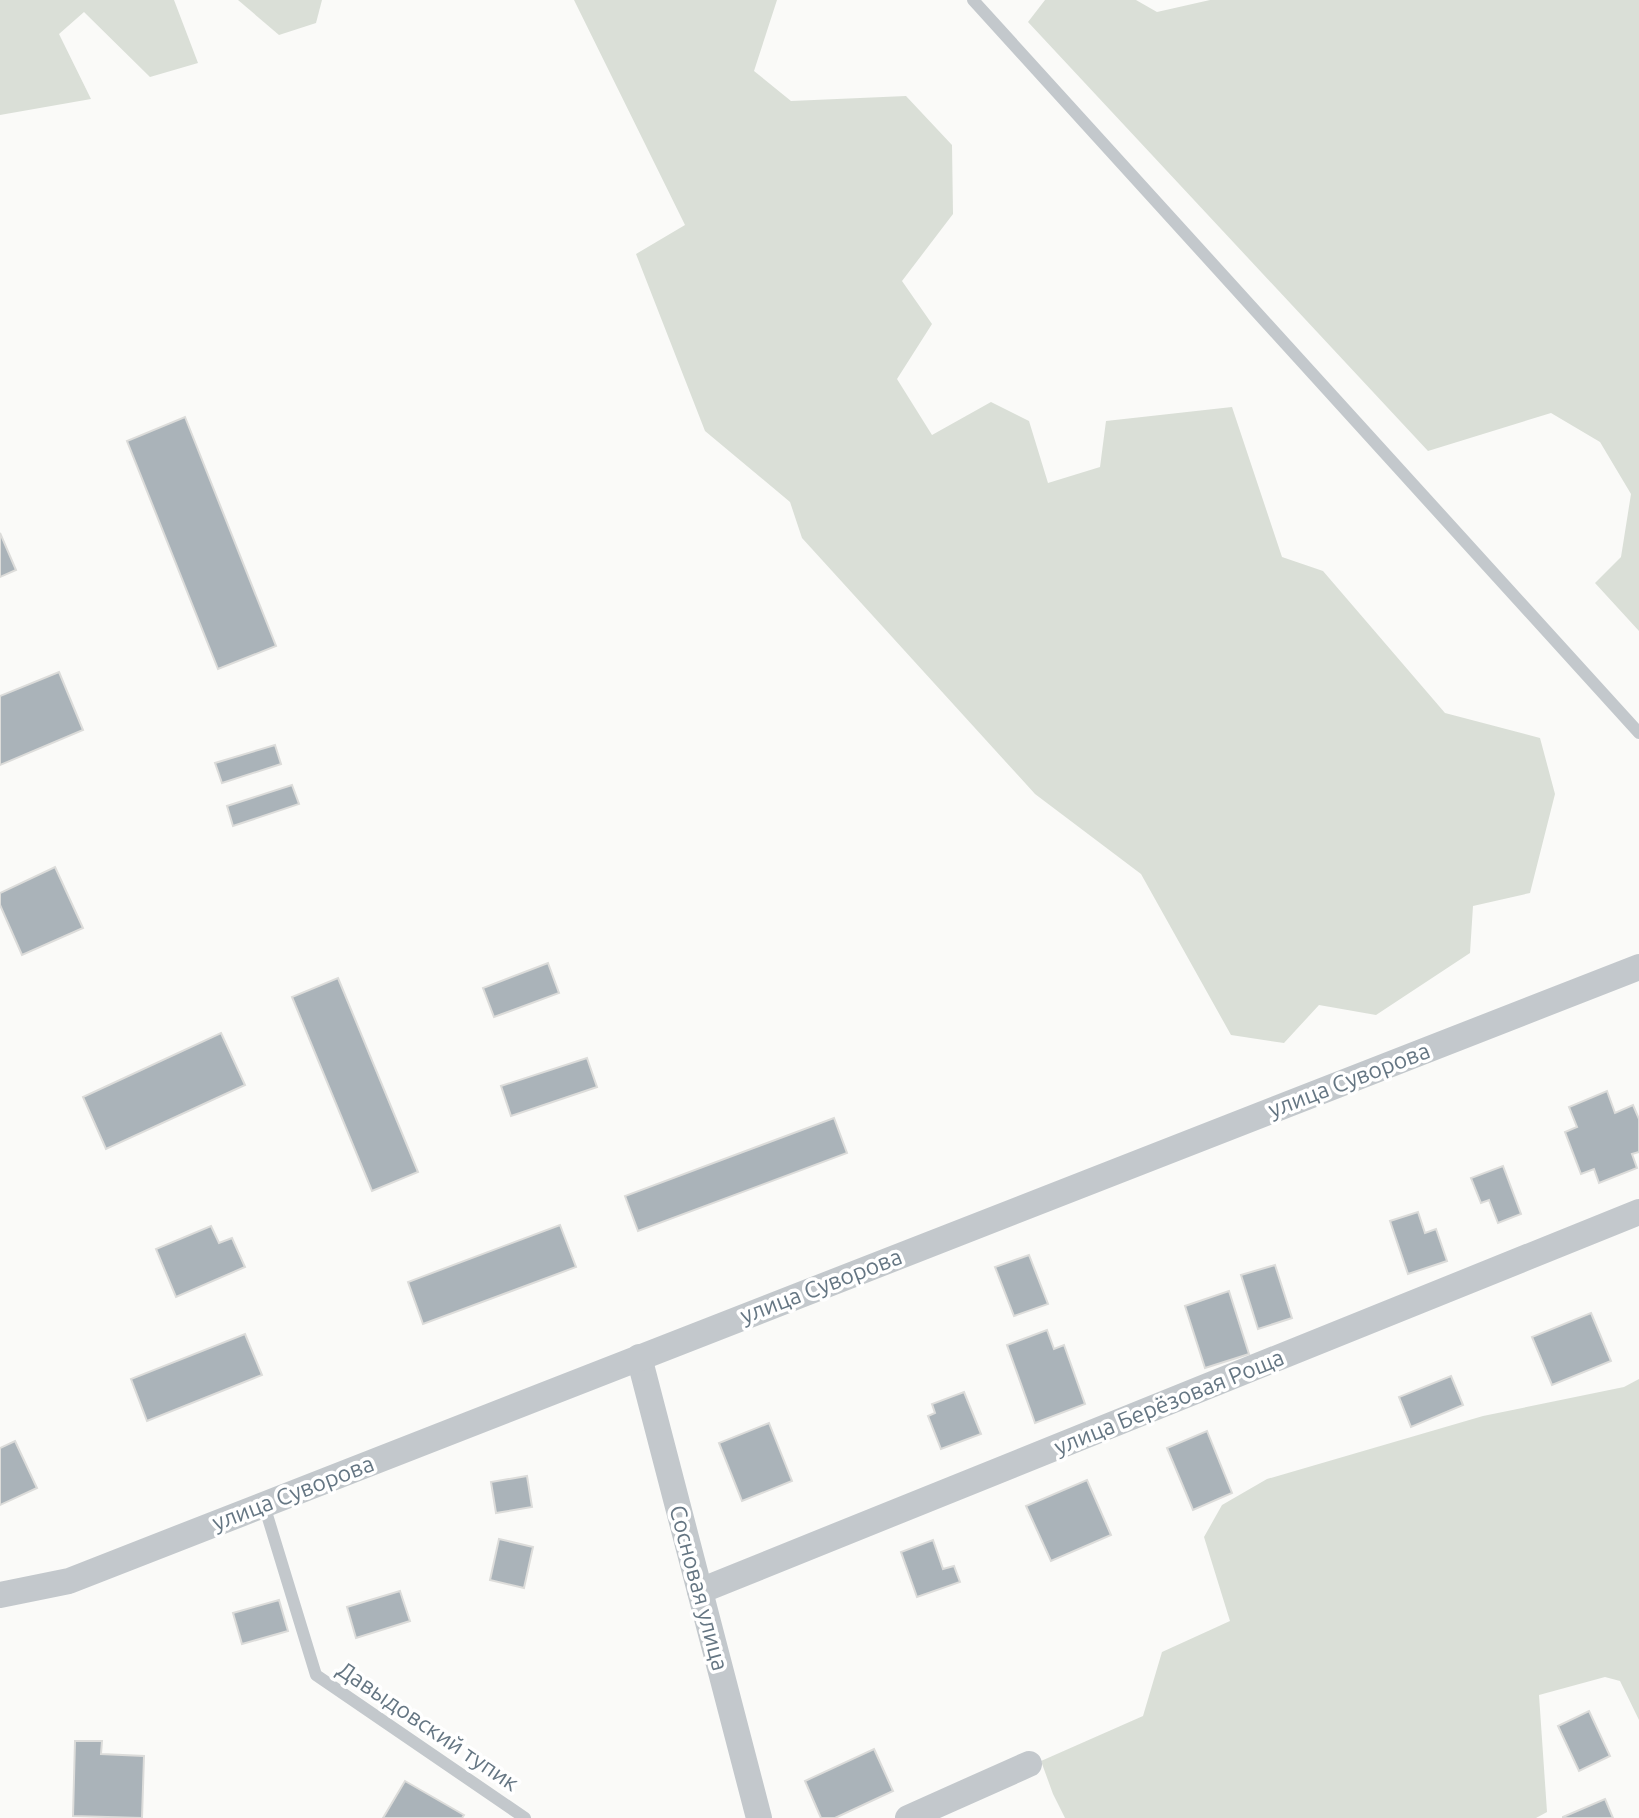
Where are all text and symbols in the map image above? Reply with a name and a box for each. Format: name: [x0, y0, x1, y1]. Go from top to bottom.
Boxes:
street label: улица Суворова: [1265, 1037, 1433, 1122]
street label: улица Суворова: [737, 1243, 905, 1328]
street label: улица Берёзовая Роща: [1050, 1344, 1287, 1459]
street label: улица Суворова: [209, 1450, 377, 1535]
street label: Сосновая улица: [665, 1502, 734, 1673]
street label: Давыдовский тупик: [333, 1656, 524, 1796]

